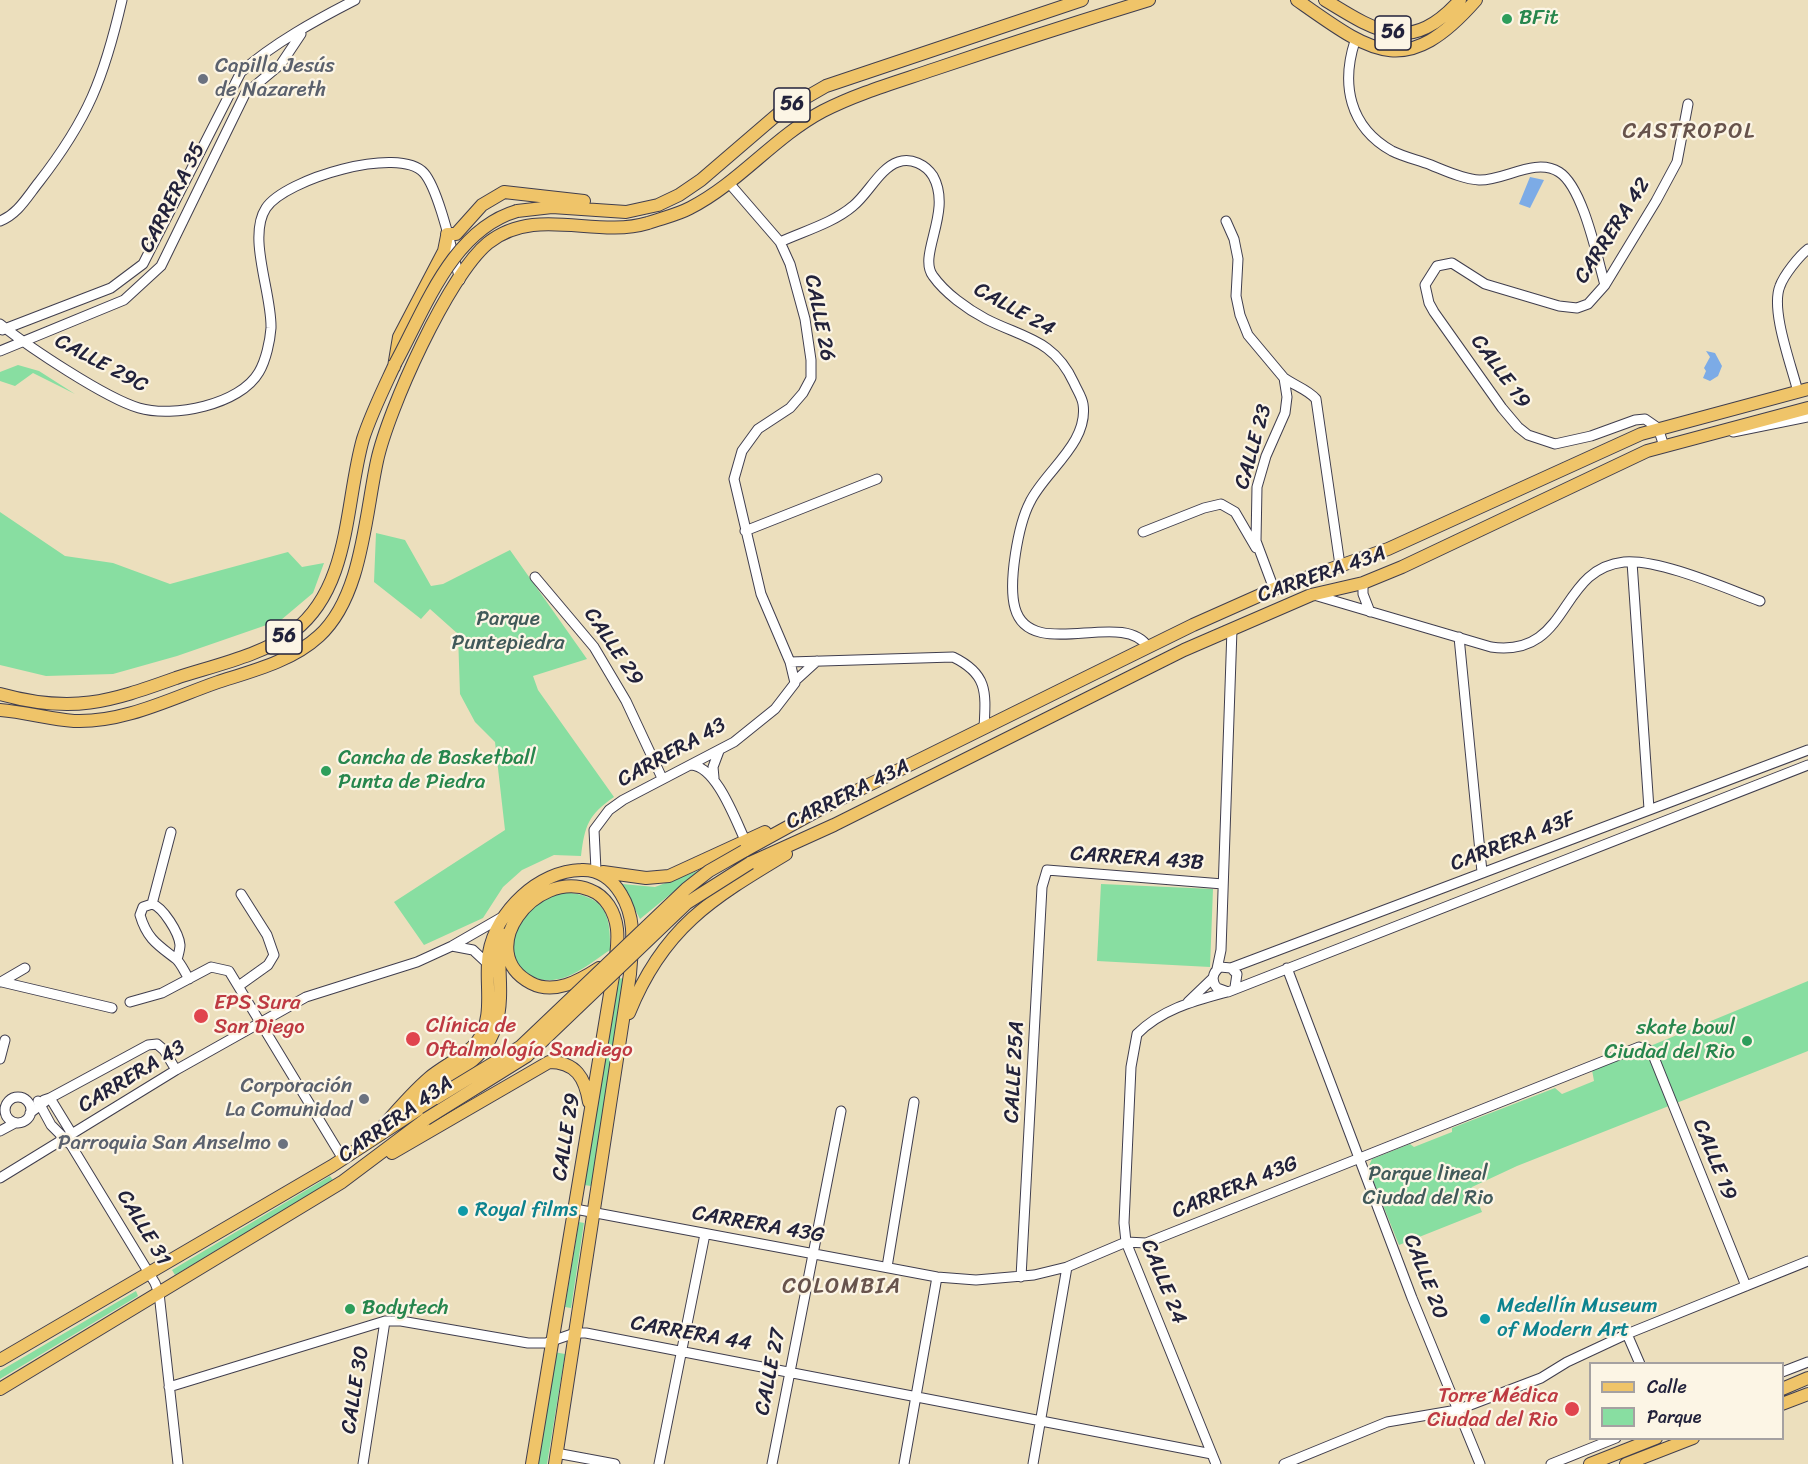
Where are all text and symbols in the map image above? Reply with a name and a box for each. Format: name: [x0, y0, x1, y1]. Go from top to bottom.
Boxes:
place label: BFit: [1519, 6, 1559, 32]
marker: BFit: [1500, 12, 1514, 26]
road number: 56: [1375, 16, 1411, 50]
place label: Capilla Jesús de Nazareth: [215, 54, 335, 104]
marker: Capilla Jesús de Nazareth: [196, 72, 210, 86]
road number: 56: [774, 88, 810, 122]
district label: CASTROPOL: [1623, 119, 1755, 145]
street label: CARRERA 35: [135, 139, 211, 257]
street label: CARRERA 42: [1570, 173, 1656, 289]
street label: CALLE 26: [798, 273, 840, 363]
street label: CALLE 24: [969, 277, 1059, 343]
street label: CALLE 29C: [50, 329, 152, 399]
street label: CALLE 19: [1465, 330, 1535, 414]
street label: CALLE 23: [1230, 402, 1278, 492]
street label: CARRERA 43A: [1255, 541, 1389, 609]
street label: CALLE 29: [578, 603, 648, 691]
park label: Parque Puntepiedra: [451, 607, 565, 657]
road number: 56: [266, 620, 302, 654]
street label: CARRERA 43: [613, 713, 731, 793]
place label: Cancha de Basketball Punta de Piedra: [338, 746, 536, 796]
street label: CARRERA 43A: [782, 754, 914, 836]
marker: Cancha de Basketball Punta de Piedra: [319, 764, 333, 778]
street label: CARRERA 43F: [1447, 807, 1579, 877]
street label: CARRERA 43B: [1070, 842, 1204, 876]
place label: EPS Sura San Diego: [214, 991, 305, 1041]
marker: EPS Sura San Diego: [192, 1007, 210, 1025]
place label: Clínica de Oftalmología Sandiego: [426, 1014, 633, 1064]
place label: skate bowl Ciudad del Rio: [1604, 1016, 1735, 1066]
street label: CALLE 25A: [1000, 1020, 1030, 1124]
marker: Clínica de Oftalmología Sandiego: [404, 1030, 422, 1048]
marker: skate bowl Ciudad del Rio: [1740, 1034, 1754, 1048]
street label: CARRERA 43: [74, 1035, 190, 1119]
street label: CARRERA 43A: [334, 1071, 458, 1169]
place label: Corporación La Comunidad: [225, 1074, 352, 1124]
street label: CALLE 29: [548, 1091, 586, 1183]
marker: Corporación La Comunidad: [357, 1092, 371, 1106]
street label: CALLE 19: [1686, 1116, 1742, 1204]
place label: Parroquia San Anselmo: [58, 1131, 271, 1157]
marker: Parroquia San Anselmo: [276, 1137, 290, 1151]
street label: CARRERA 43G: [1168, 1151, 1302, 1225]
park label: Parque lineal Ciudad del Rio: [1363, 1162, 1493, 1212]
street label: CALLE 31: [111, 1186, 175, 1270]
place label: Royal films: [475, 1198, 578, 1224]
street label: CARRERA 43G: [690, 1201, 826, 1249]
marker: Royal films: [456, 1204, 470, 1218]
street label: CALLE 20: [1397, 1231, 1453, 1323]
street label: CALLE 24: [1135, 1236, 1191, 1328]
district label: COLOMBIA: [783, 1274, 901, 1300]
place label: Medellín Museum of Modern Art: [1497, 1294, 1658, 1344]
place label: Bodytech: [362, 1296, 449, 1322]
marker: Bodytech: [343, 1302, 357, 1316]
street label: CARRERA 44: [629, 1311, 753, 1357]
marker: Medellín Museum of Modern Art: [1478, 1312, 1492, 1326]
street label: CALLE 27: [750, 1327, 792, 1417]
street label: CALLE 30: [337, 1344, 375, 1436]
legend: [1589, 1362, 1784, 1440]
text: Calle: [1647, 1371, 1687, 1403]
place label: Torre Médica Ciudad del Rio: [1427, 1384, 1558, 1434]
marker: Torre Médica Ciudad del Rio: [1563, 1400, 1581, 1418]
text: Parque: [1647, 1401, 1701, 1433]

